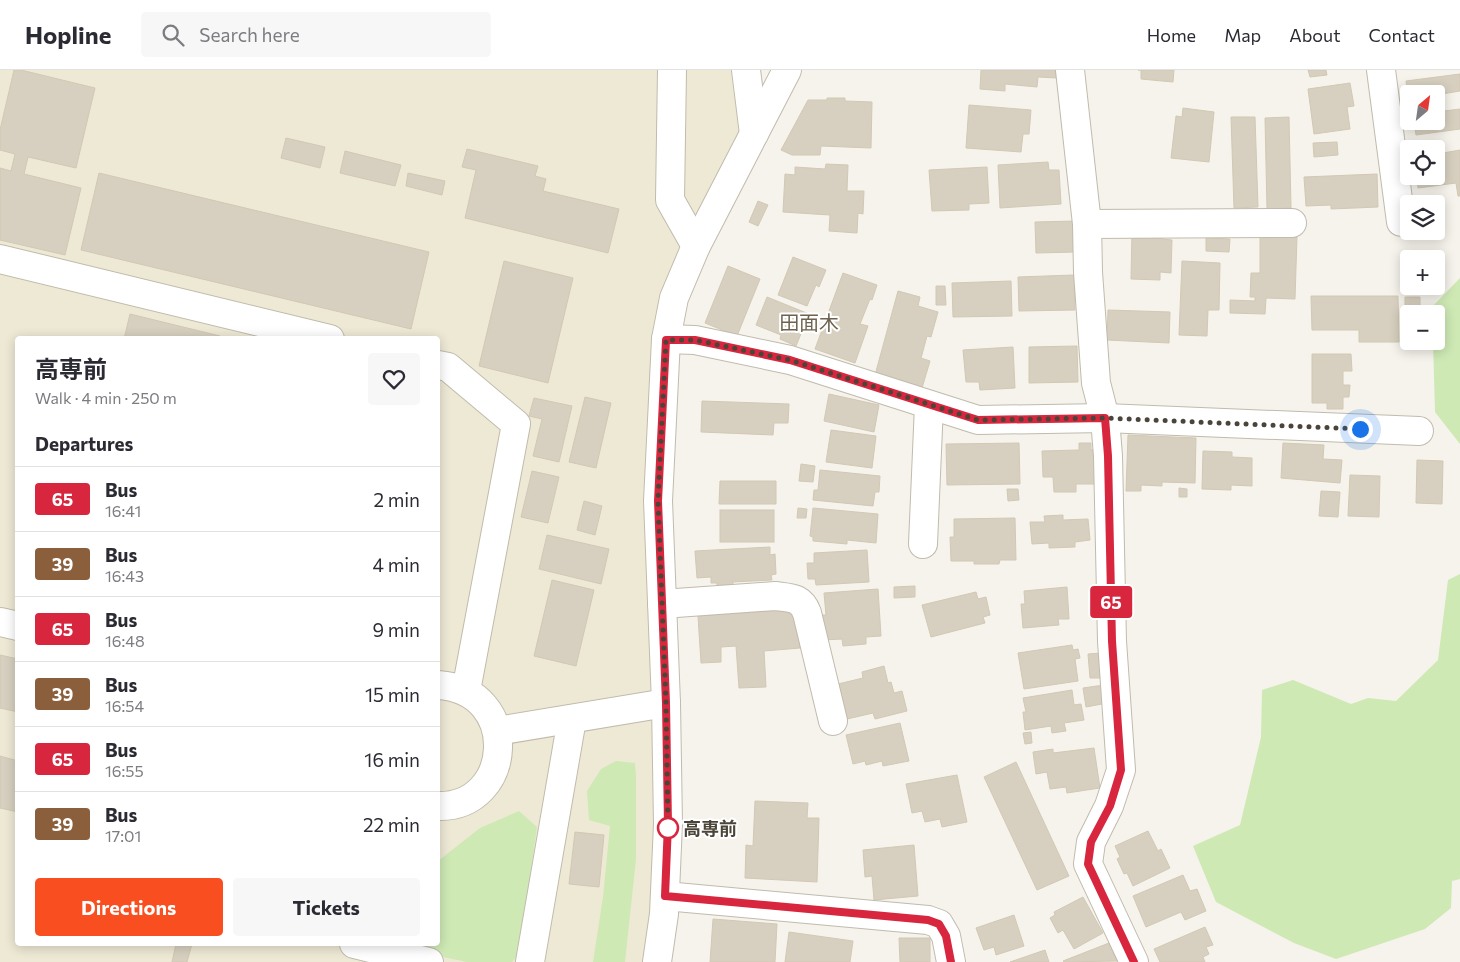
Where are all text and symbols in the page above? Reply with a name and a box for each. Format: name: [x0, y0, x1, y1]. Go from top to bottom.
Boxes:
search box: [141, 12, 491, 57]
text: Hopline: [25, 20, 111, 49]
icon: search: [159, 21, 187, 49]
text: Search here: [199, 23, 300, 46]
text: Home: [1147, 24, 1196, 46]
text: Map: [1224, 24, 1261, 46]
text: About: [1289, 24, 1341, 46]
text: Contact: [1369, 24, 1435, 46]
north arrow: [1400, 85, 1445, 130]
map controls: [1400, 85, 1445, 350]
button: locate: [1400, 140, 1445, 185]
button: layers: [1400, 195, 1445, 240]
button: +: [1400, 250, 1445, 295]
button: −: [1400, 305, 1445, 350]
district label: 田面木: [779, 310, 839, 334]
button: heart: [368, 353, 420, 405]
text: 高専前: [35, 354, 107, 383]
text: Walk · 4 min · 250 m: [35, 388, 177, 407]
your location: [1348, 417, 1373, 442]
text: Departures: [35, 432, 133, 455]
text: Bus: [105, 478, 137, 501]
text: 65: [52, 488, 73, 510]
text: 2 min: [373, 488, 420, 511]
text: 16:41: [105, 501, 141, 520]
text: Bus: [105, 543, 137, 566]
text: 39: [52, 553, 73, 575]
text: 4 min: [373, 553, 420, 576]
text: 16:43: [105, 566, 144, 585]
line badge: 65: [1088, 586, 1134, 618]
text: 65: [1100, 591, 1122, 613]
text: Bus: [105, 608, 137, 631]
text: 65: [52, 618, 73, 640]
text: 9 min: [372, 618, 420, 641]
text: 16:48: [105, 631, 145, 650]
text: Bus: [105, 673, 137, 696]
text: 39: [52, 683, 73, 705]
text: 15 min: [365, 683, 420, 706]
text: 16:54: [105, 696, 144, 715]
text: Bus: [105, 738, 137, 761]
text: 65: [52, 748, 73, 770]
text: 16 min: [364, 748, 420, 771]
text: 16:55: [105, 761, 144, 780]
text: Bus: [105, 803, 137, 826]
text: 39: [52, 813, 73, 835]
text: 22 min: [363, 813, 420, 836]
marker: 高専前: [657, 817, 679, 839]
place label: 高専前: [683, 817, 737, 839]
text: 17:01: [105, 826, 141, 845]
button: Directions: [35, 878, 223, 936]
button: Tickets: [233, 878, 420, 936]

